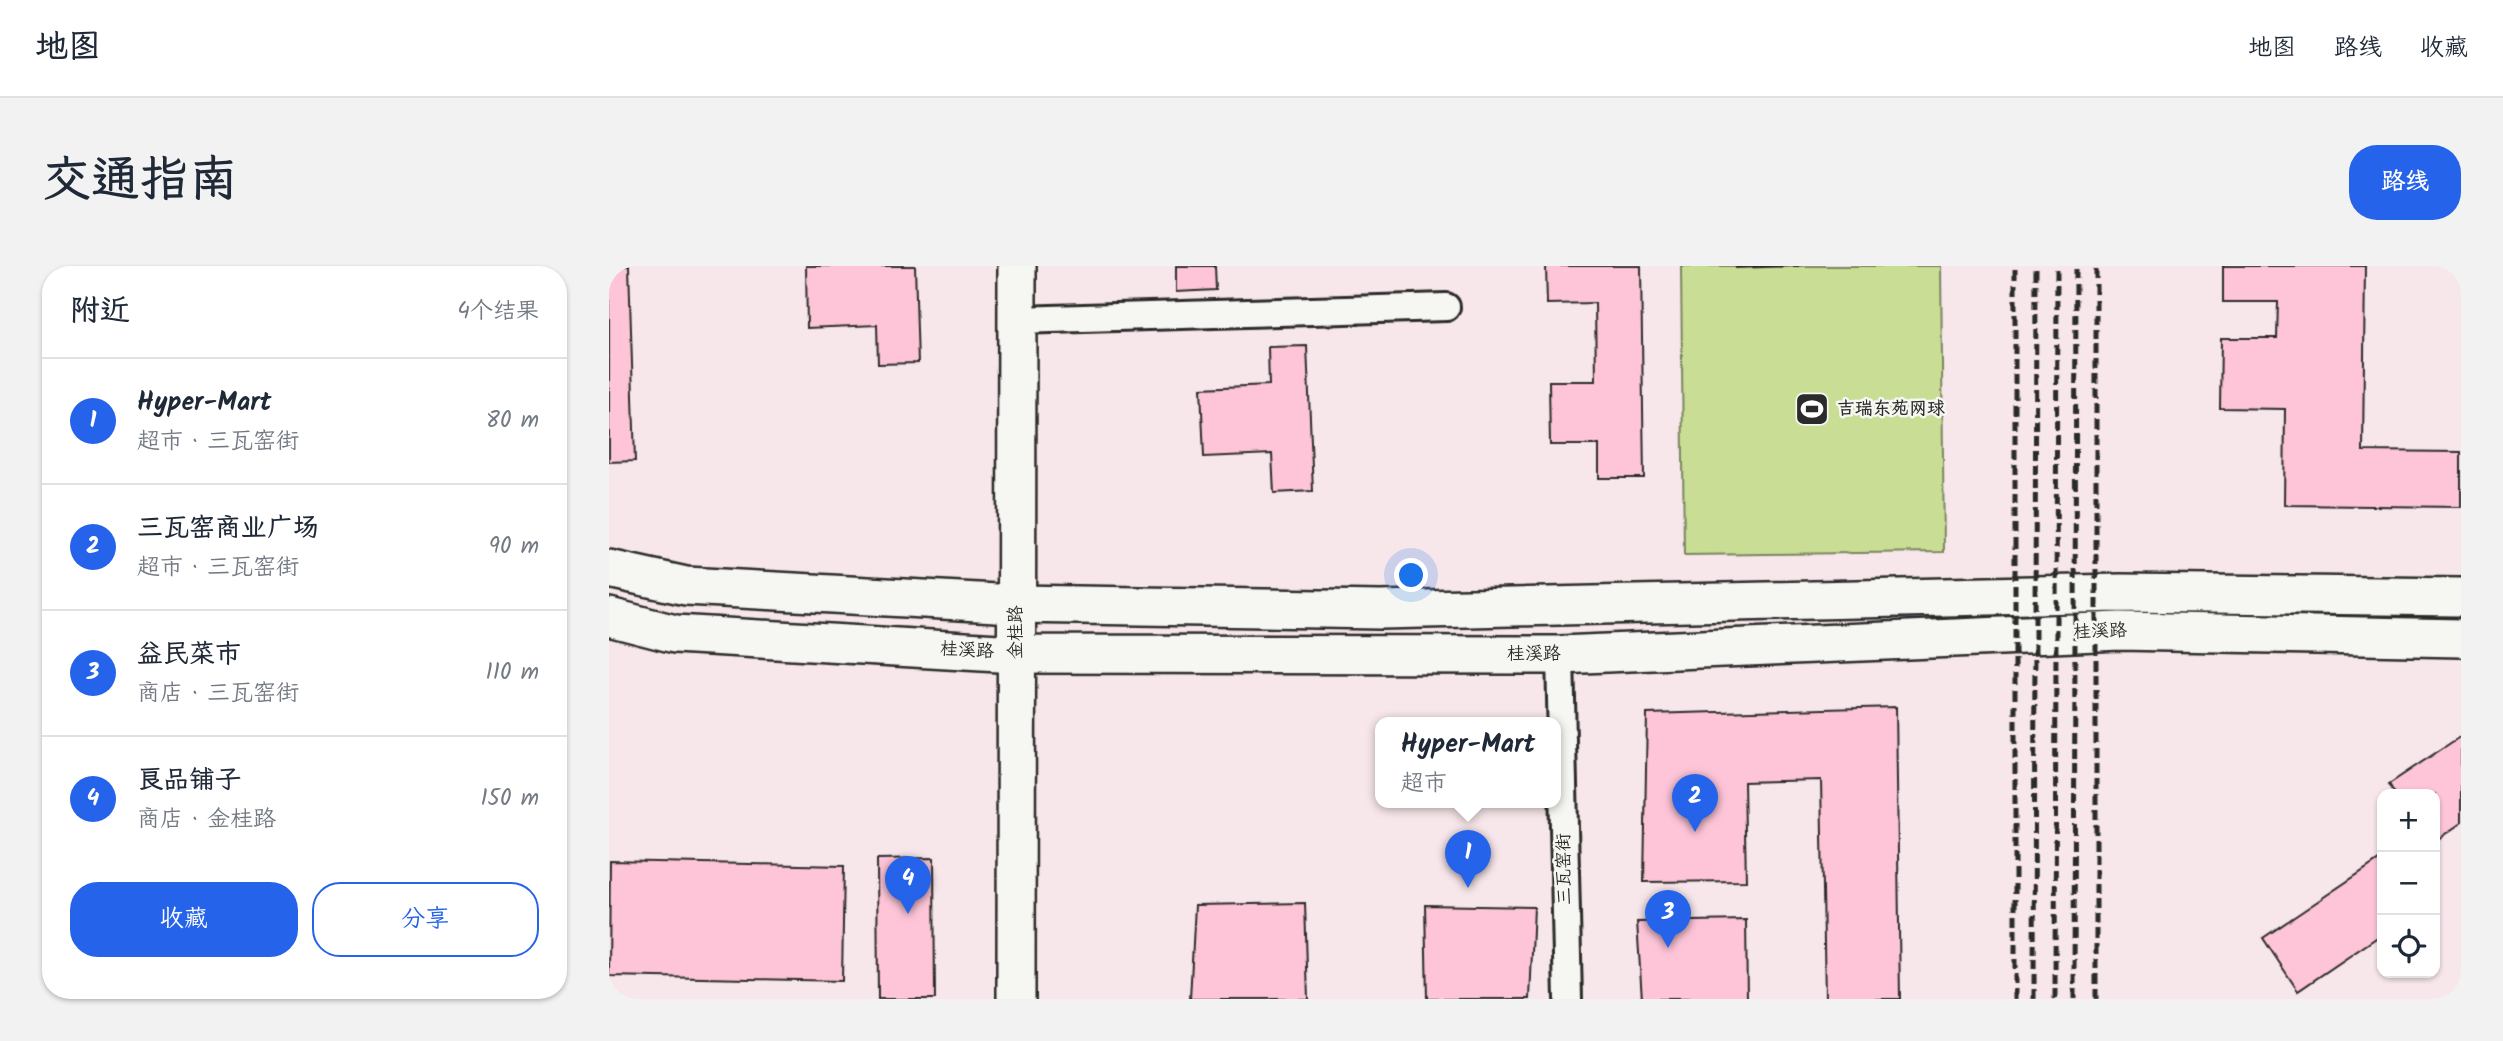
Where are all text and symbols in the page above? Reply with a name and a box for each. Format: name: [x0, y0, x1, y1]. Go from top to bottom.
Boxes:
text: 地图: [35, 22, 101, 75]
text: 地图: [2248, 29, 2296, 68]
text: 路线: [2334, 29, 2382, 68]
text: 收藏: [2420, 29, 2468, 68]
text: 交通指南: [42, 143, 238, 221]
button: 路线: [2349, 145, 2461, 220]
text: 附近: [70, 288, 130, 336]
text: 4个结果: [457, 294, 539, 330]
text: Hyper-Mart: [137, 382, 271, 424]
sports icon: 吉瑞东苑网球: [1793, 390, 1831, 428]
place label: 吉瑞东苑网球: [1837, 395, 1945, 424]
text: 1: [90, 403, 96, 439]
text: 80 m: [486, 403, 539, 439]
text: 超市 · 三瓦窑街: [137, 424, 299, 460]
text: 三瓦窑商业广场: [137, 508, 319, 550]
text: 2: [86, 529, 100, 565]
text: 90 m: [489, 529, 539, 565]
text: 超市 · 三瓦窑街: [137, 550, 299, 586]
your location: [1394, 558, 1428, 592]
street label: 金桂路: [1002, 605, 1031, 659]
street label: 桂溪路: [2073, 617, 2127, 647]
text: 益民菜市: [137, 634, 241, 676]
street label: 桂溪路: [939, 635, 995, 667]
street label: 桂溪路: [1507, 640, 1561, 669]
text: 3: [87, 655, 99, 691]
text: 110 m: [486, 655, 539, 691]
text: 商店 · 三瓦窑街: [137, 676, 299, 712]
popup: [1375, 717, 1561, 808]
text: Hyper-Mart: [1401, 724, 1535, 766]
text: 良品铺子: [137, 760, 241, 802]
text: 超市: [1401, 766, 1447, 802]
pin: 2: [1672, 774, 1718, 832]
text: 4: [87, 781, 99, 817]
text: 150 m: [480, 781, 539, 817]
map controls: [2377, 789, 2440, 978]
button: +: [2377, 789, 2440, 852]
text: 商店 · 金桂路: [137, 802, 276, 838]
pin: 1: [1445, 830, 1491, 888]
street label: 三瓦窑街: [1550, 833, 1580, 905]
button: −: [2377, 852, 2440, 915]
pin: 4: [885, 856, 931, 914]
button: 收藏: [70, 882, 298, 957]
button: 分享: [312, 882, 539, 957]
pin: 3: [1645, 890, 1691, 948]
button: locate: [2377, 915, 2440, 978]

